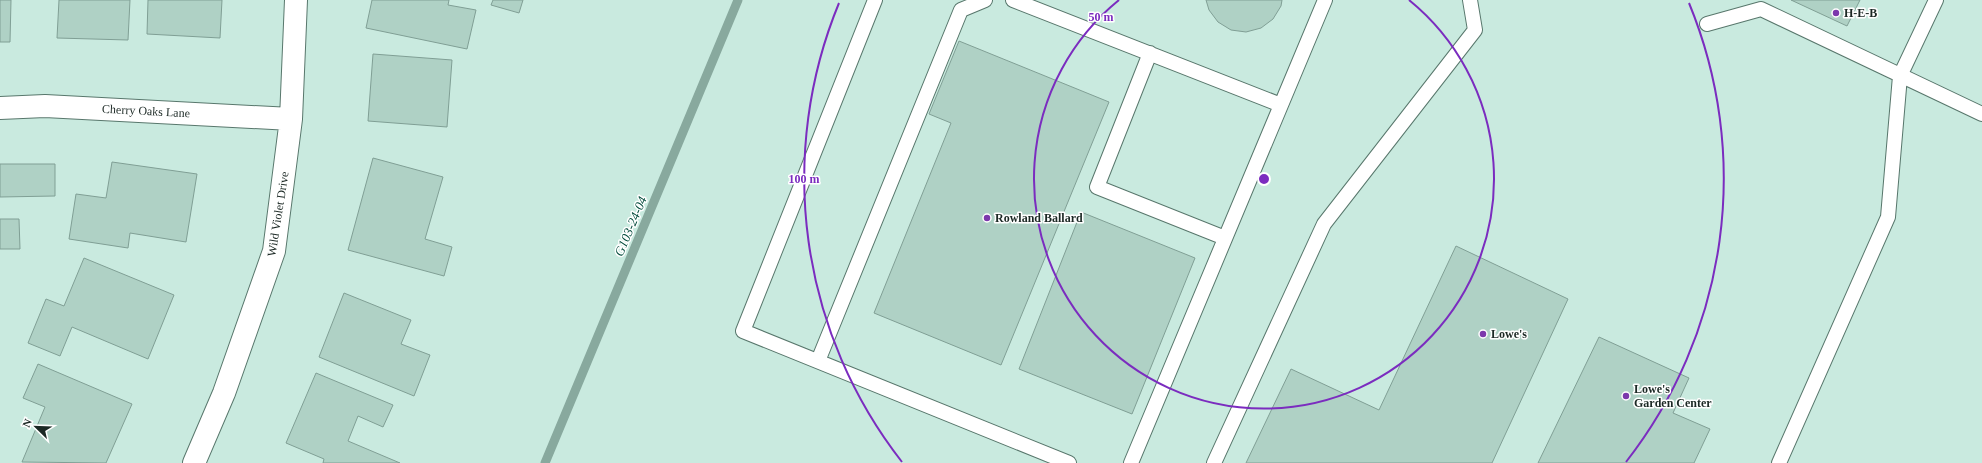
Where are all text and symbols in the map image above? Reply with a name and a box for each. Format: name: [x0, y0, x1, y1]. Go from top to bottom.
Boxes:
place label: H-E-B: [1844, 6, 1877, 20]
marker: H-E-B: [1831, 8, 1841, 18]
text: 50 m: [1089, 10, 1114, 24]
street label: Cherry Oaks Lane: [102, 102, 190, 120]
street label: Wild Violet Drive: [264, 170, 292, 258]
text: 100 m: [789, 172, 820, 186]
centre of rings: [1257, 172, 1271, 186]
water label: G103-24-04: [611, 194, 650, 258]
place label: Rowland Ballard: [995, 211, 1083, 225]
marker: Rowland Ballard: [982, 213, 992, 223]
place label: Lowe's: [1491, 327, 1527, 341]
marker: Lowe's: [1478, 329, 1488, 339]
place label: Lowe's Garden Center: [1634, 382, 1712, 410]
marker: Lowe's Garden Center: [1621, 391, 1631, 401]
north arrow: [16, 407, 56, 447]
text: N: [20, 417, 34, 429]

